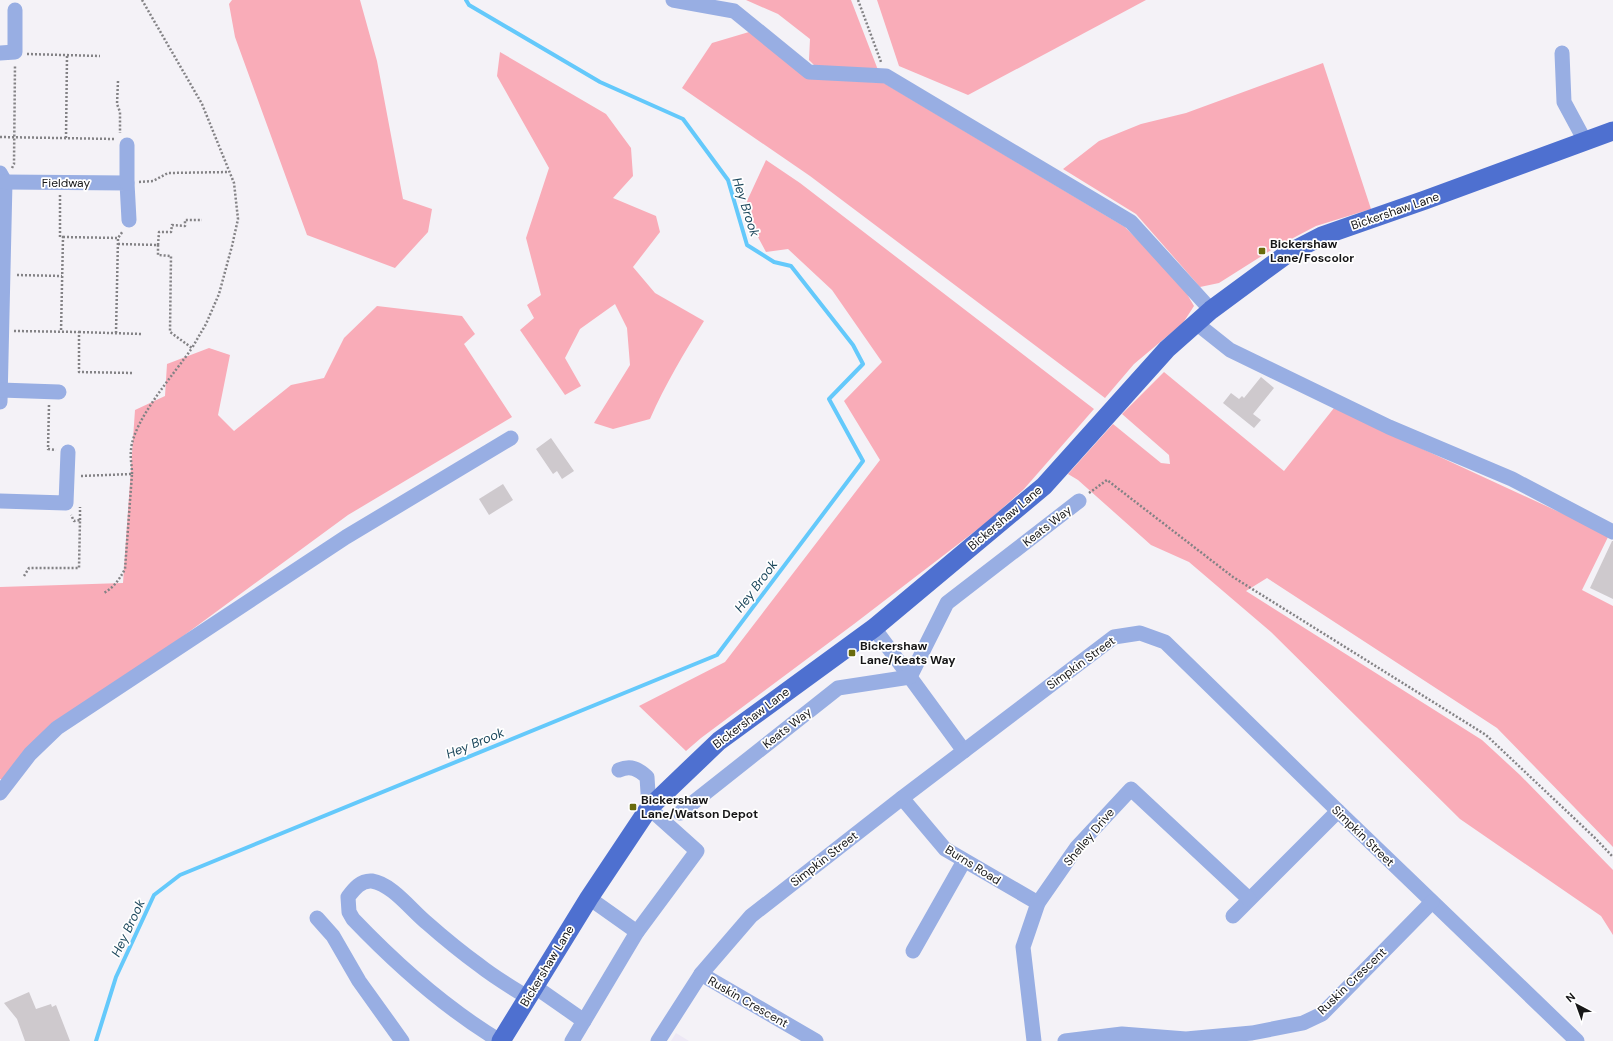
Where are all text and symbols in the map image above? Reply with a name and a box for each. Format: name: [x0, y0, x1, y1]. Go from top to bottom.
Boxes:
street label: Fieldway: [42, 175, 90, 191]
water label: Hey Brook: [728, 175, 764, 239]
street label: Bickershaw Lane: [1349, 188, 1441, 234]
place label: Bickershaw Lane/Foscolor: [1270, 236, 1354, 266]
marker: Bickershaw Lane/Foscolor: [1257, 246, 1267, 256]
street label: Bickershaw Lane: [965, 482, 1046, 554]
street label: Keats Way: [1019, 502, 1075, 550]
water label: Hey Brook: [731, 556, 781, 616]
street label: Simpkin Street: [1044, 633, 1119, 693]
place label: Bickershaw Lane/Keats Way: [860, 638, 956, 668]
marker: Bickershaw Lane/Keats Way: [847, 648, 857, 658]
street label: Bickershaw Lane: [709, 684, 793, 752]
street label: Keats Way: [759, 704, 815, 752]
water label: Hey Brook: [443, 723, 507, 762]
place label: Bickershaw Lane/Watson Depot: [641, 792, 758, 822]
marker: Bickershaw Lane/Watson Depot: [628, 802, 638, 812]
street label: Simpkin Street: [1328, 802, 1398, 870]
street label: Shelley Drive: [1060, 805, 1118, 869]
street label: Simpkin Street: [787, 828, 861, 890]
street label: Burns Road: [942, 842, 1004, 888]
water label: Hey Brook: [107, 896, 149, 959]
street label: Bickershaw Lane: [516, 922, 578, 1010]
street label: Ruskin Crescent: [1314, 944, 1390, 1018]
street label: Ruskin Crescent: [705, 973, 791, 1032]
north arrow: [1557, 985, 1597, 1025]
text: N: [1563, 990, 1578, 1005]

